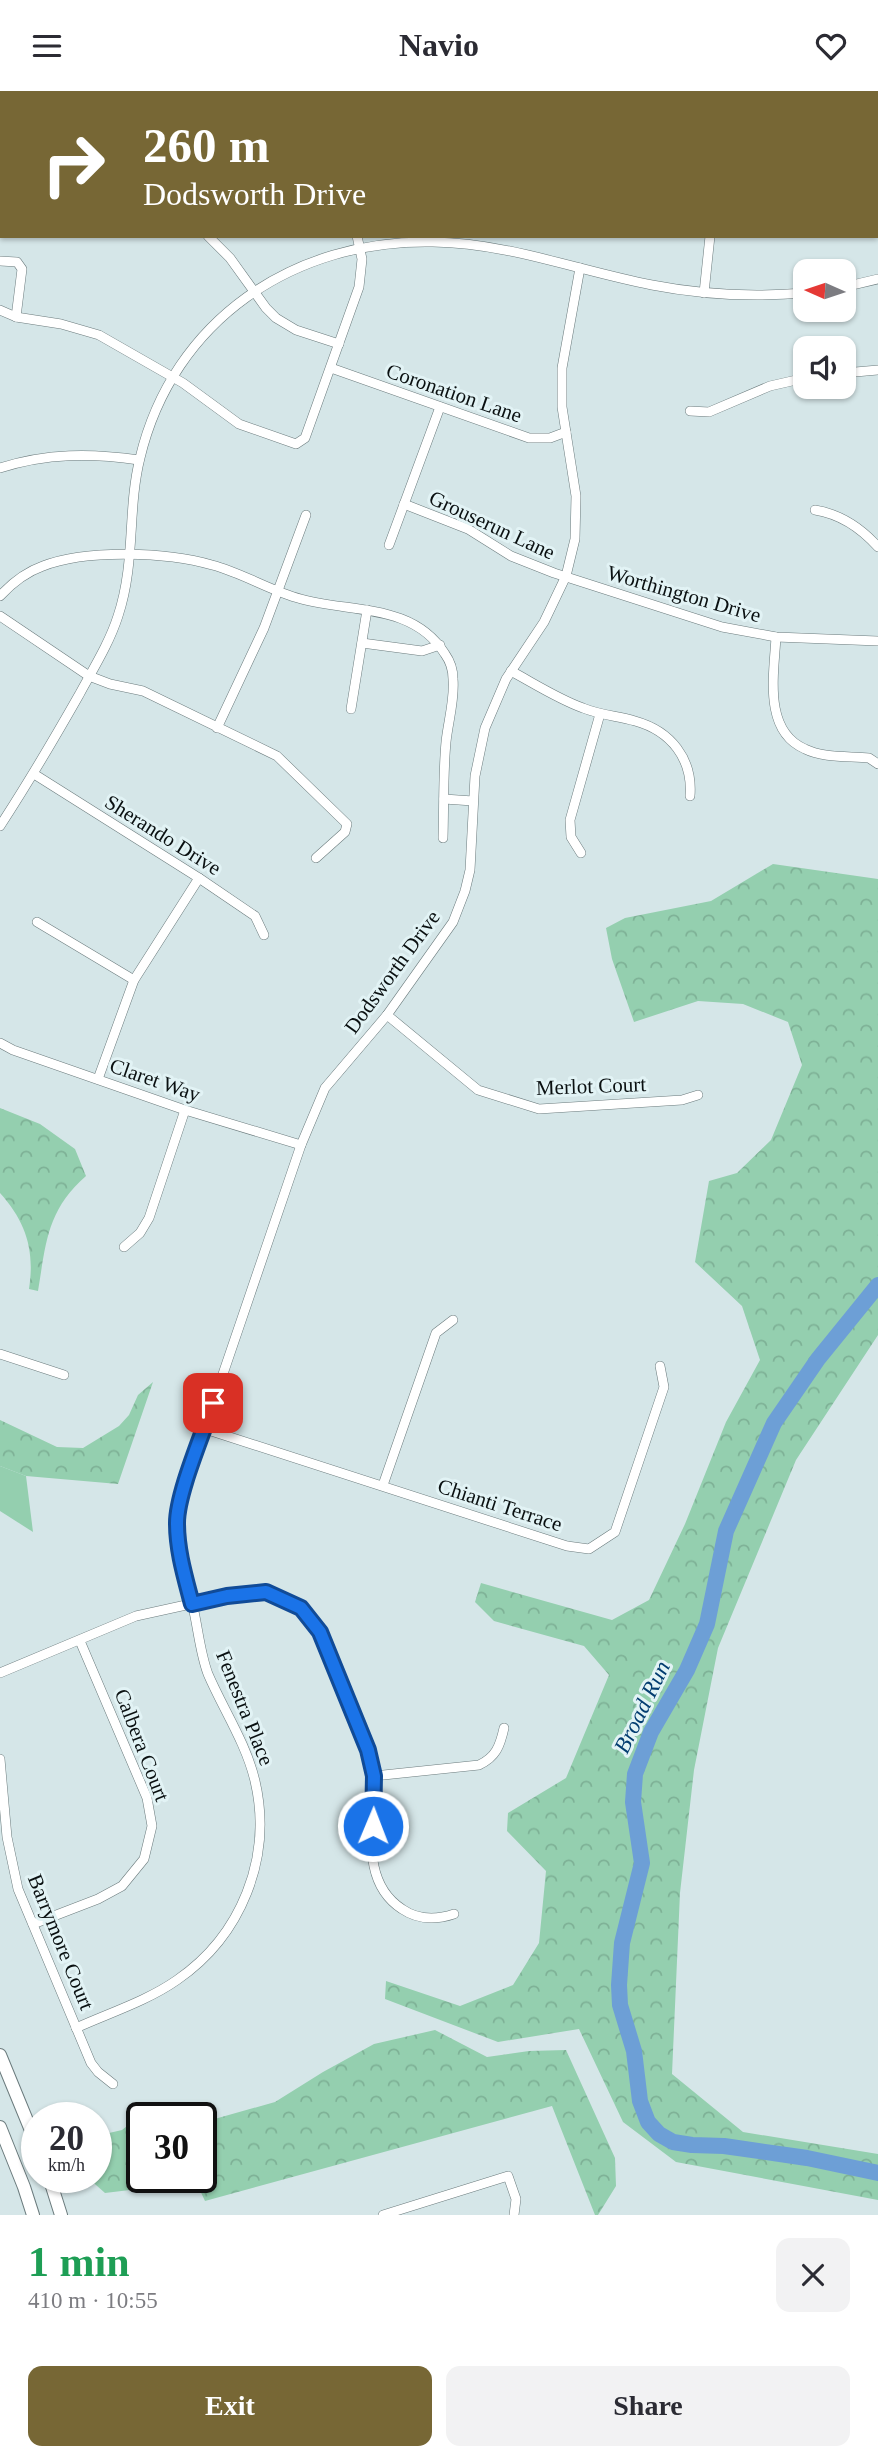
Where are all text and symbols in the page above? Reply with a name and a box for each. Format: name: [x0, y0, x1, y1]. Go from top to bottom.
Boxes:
icon: menu: [28, 27, 66, 65]
text: Navio: [399, 27, 479, 63]
icon: heart: [812, 27, 850, 65]
text: 260 m: [143, 118, 270, 173]
icon: right: [28, 119, 119, 210]
text: Dodsworth Drive: [143, 176, 366, 212]
north arrow: [793, 259, 856, 322]
map controls: [793, 259, 856, 399]
button: sound: [793, 336, 856, 399]
street label: Coronation Lane: [383, 359, 525, 427]
street label: Grouserun Lane: [425, 485, 559, 565]
street label: Worthington Drive: [604, 561, 764, 627]
street label: Sherando Drive: [101, 790, 225, 880]
street label: Dodsworth Drive: [339, 906, 445, 1038]
street label: Claret Way: [107, 1053, 204, 1107]
street label: Merlot Court: [535, 1072, 647, 1100]
pin: [183, 1373, 243, 1433]
icon: arrive: [194, 1384, 232, 1422]
street label: Chianti Terrace: [435, 1474, 565, 1536]
street label: Fenestra Place: [211, 1647, 279, 1769]
water label: Broad Run: [609, 1657, 675, 1757]
street label: Calbera Court: [110, 1685, 174, 1805]
position arrow: [336, 1789, 410, 1863]
street label: Barrymore Court: [23, 1871, 99, 2013]
speed limit sign: 30: [126, 2102, 217, 2193]
text: 20: [49, 2119, 84, 2158]
text: km/h: [48, 2155, 85, 2175]
button: close: [776, 2238, 850, 2312]
text: 1 min: [28, 2239, 130, 2285]
text: 410 m · 10:55: [28, 2288, 158, 2313]
button: Exit: [28, 2366, 432, 2446]
button: Share: [446, 2366, 850, 2446]

